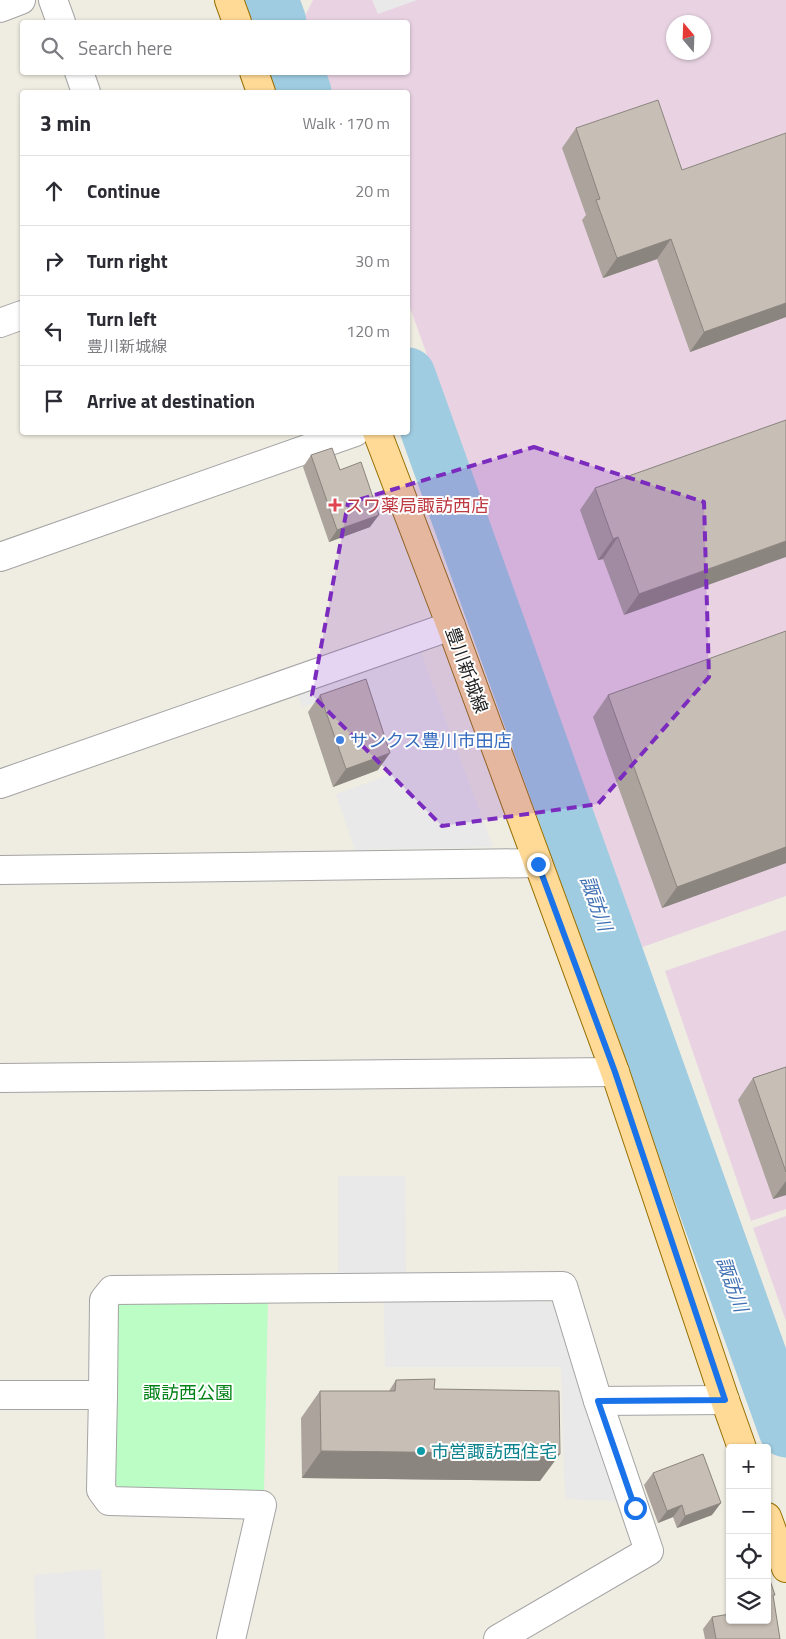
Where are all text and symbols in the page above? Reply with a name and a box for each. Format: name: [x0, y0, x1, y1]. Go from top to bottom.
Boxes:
north arrow: [666, 15, 711, 60]
search box: [20, 20, 410, 75]
text: Search here: [78, 33, 172, 62]
icon: search: [38, 34, 66, 62]
text: 3 min: [40, 107, 91, 139]
text: Walk · 170 m: [302, 111, 390, 135]
text: Continue: [87, 176, 160, 205]
icon: ahead: [40, 177, 68, 205]
text: 20 m: [355, 179, 390, 203]
text: Turn right: [87, 246, 168, 275]
icon: right: [40, 247, 68, 275]
text: 30 m: [355, 249, 390, 273]
text: Turn left: [87, 304, 157, 333]
icon: left: [40, 317, 68, 345]
text: 120 m: [346, 319, 390, 343]
text: 豊川新城線: [87, 334, 167, 358]
text: Arrive at destination: [87, 386, 255, 415]
icon: arrive: [40, 387, 68, 415]
place label: スワ薬局諏訪西店: [345, 492, 489, 519]
marker: スワ薬局諏訪西店: [329, 499, 341, 511]
street label: 豊川新城線: [439, 623, 495, 717]
place label: サンクス豊川市田店: [350, 727, 511, 754]
marker: サンクス豊川市田店: [334, 734, 346, 746]
route end: [527, 853, 550, 876]
water label: 諏訪川: [574, 871, 621, 937]
water label: 諏訪川: [710, 1252, 757, 1318]
park label: 諏訪西公園: [143, 1379, 233, 1406]
place label: 市営諏訪西住宅: [431, 1438, 557, 1465]
map controls: [726, 1444, 771, 1624]
button: +: [726, 1444, 771, 1489]
marker: 市営諏訪西住宅: [415, 1445, 427, 1457]
button: −: [726, 1489, 771, 1534]
route start: [624, 1497, 647, 1520]
button: locate: [726, 1534, 771, 1579]
button: layers: [726, 1579, 771, 1624]

